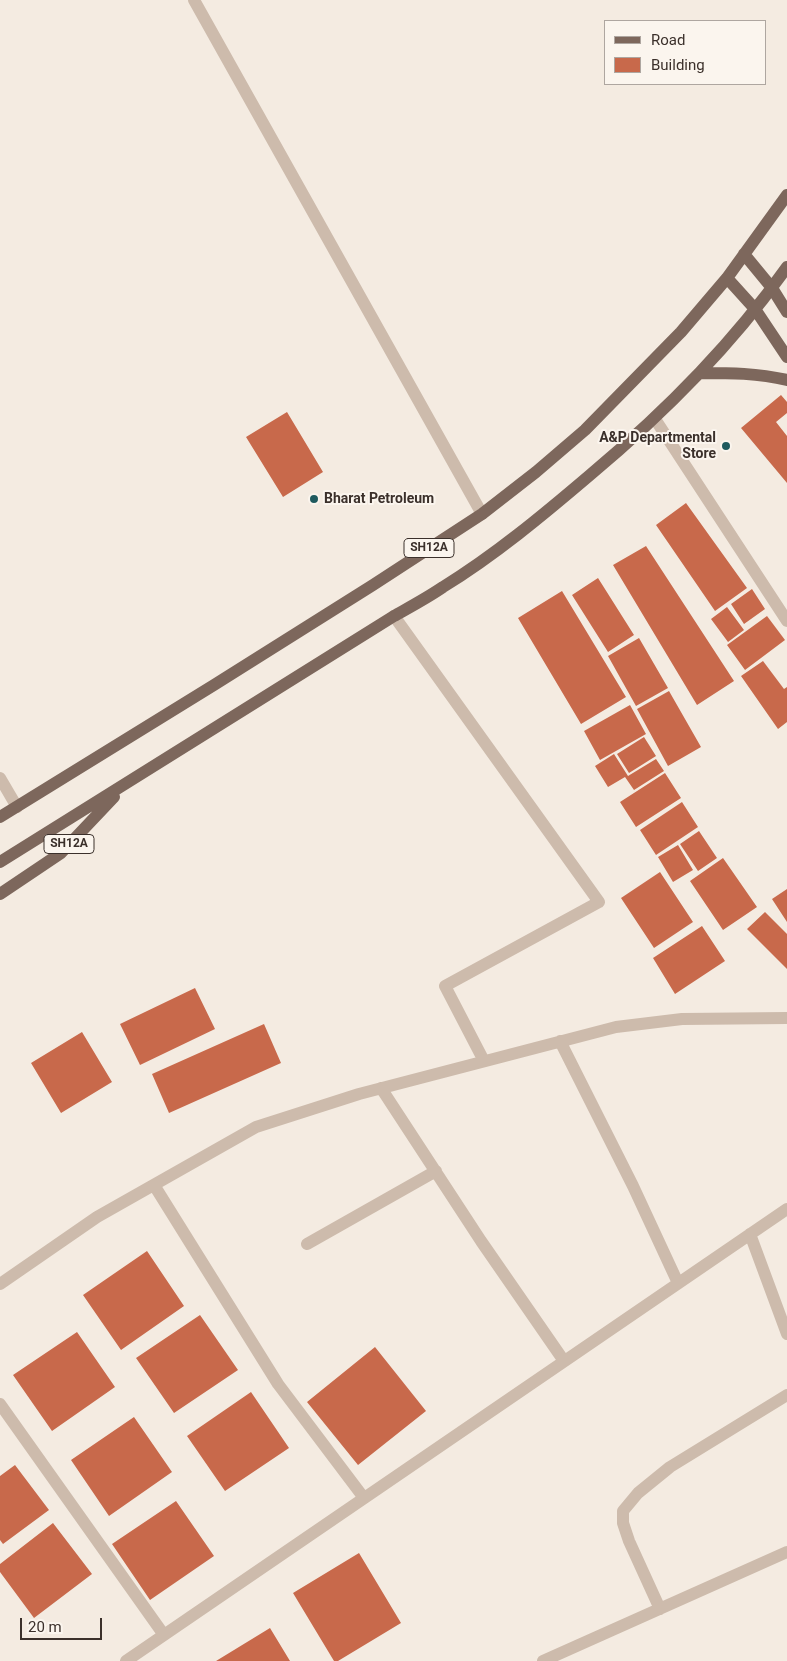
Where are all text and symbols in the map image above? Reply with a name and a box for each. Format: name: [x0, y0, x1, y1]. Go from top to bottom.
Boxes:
legend: [604, 20, 767, 85]
text: Road: [651, 31, 685, 49]
text: Building: [651, 56, 705, 74]
place label: A&P Departmental Store: [599, 430, 716, 462]
marker: A&P Departmental Store: [720, 440, 732, 452]
place label: Bharat Petroleum: [324, 491, 434, 507]
marker: Bharat Petroleum: [308, 493, 320, 505]
road number: SH12A: [404, 538, 454, 558]
road number: SH12A: [44, 834, 94, 854]
scale bar: [22, 1608, 105, 1640]
text: 20 m: [28, 1618, 62, 1636]

